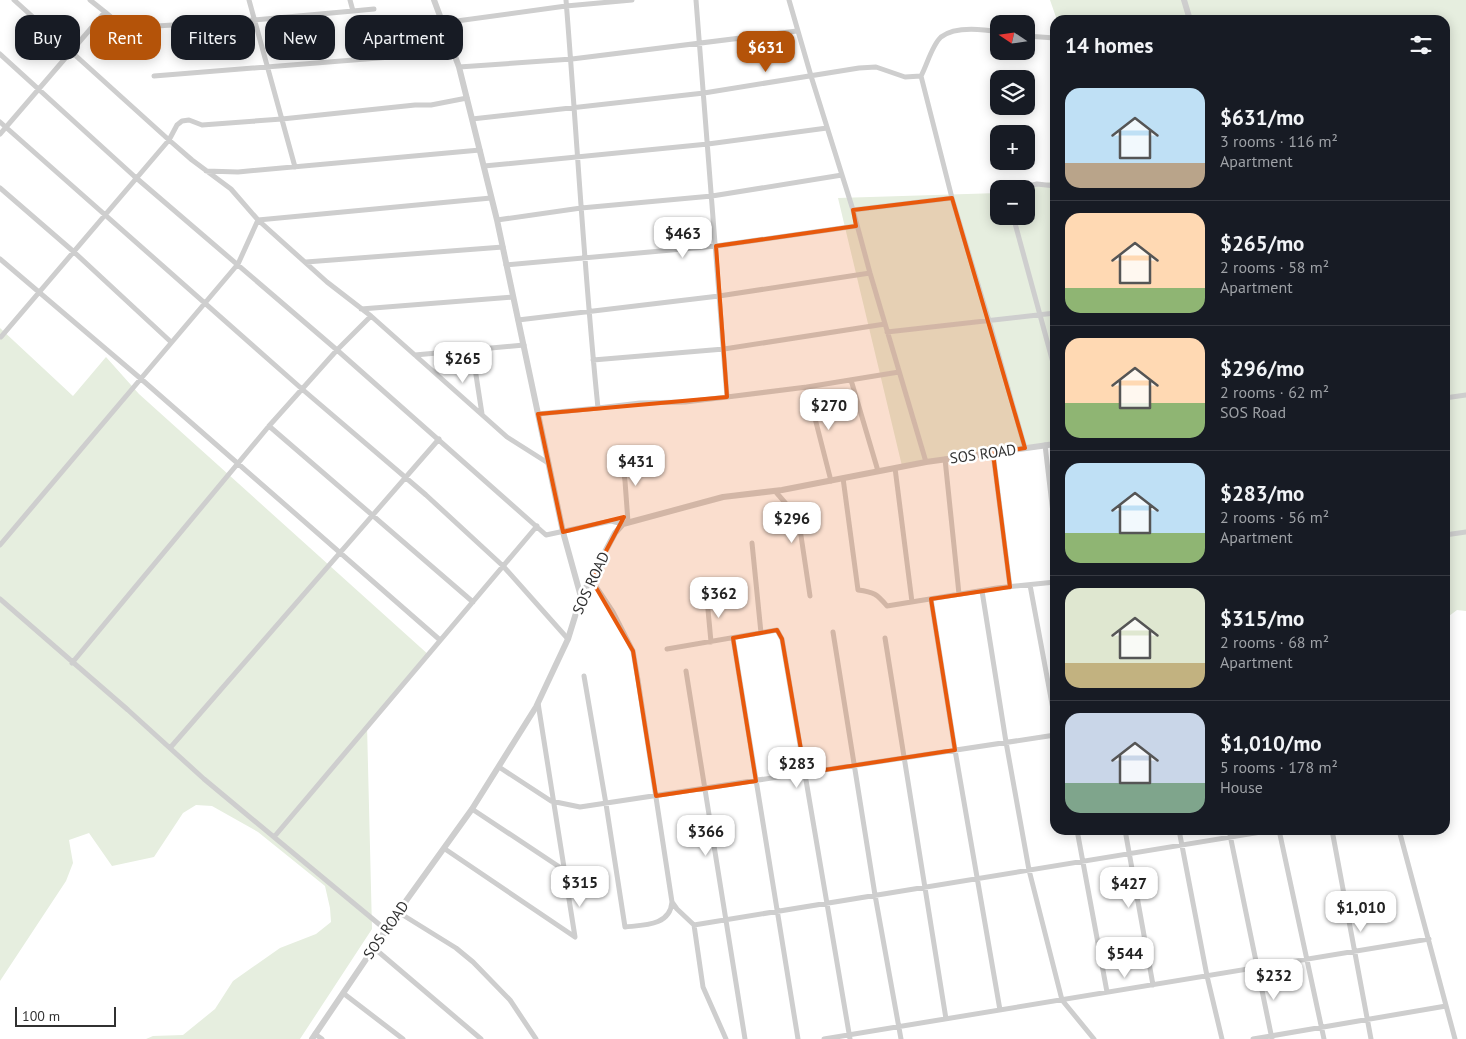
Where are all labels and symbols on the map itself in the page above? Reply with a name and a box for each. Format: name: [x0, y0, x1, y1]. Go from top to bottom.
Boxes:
north arrow: [990, 15, 1035, 60]
pin: $631: [736, 30, 796, 73]
pin: $463: [653, 216, 713, 259]
pin: $265: [433, 342, 493, 384]
pin: $270: [799, 388, 859, 431]
street label: SOS ROAD: [948, 439, 1017, 468]
pin: $431: [606, 444, 666, 487]
pin: $296: [762, 502, 822, 544]
street label: SOS ROAD: [568, 548, 613, 617]
pin: $362: [689, 576, 749, 619]
pin: $283: [767, 746, 827, 789]
pin: $366: [676, 814, 736, 857]
pin: $315: [550, 866, 610, 908]
pin: $427: [1099, 866, 1159, 909]
pin: $1,010: [1320, 890, 1402, 933]
street label: SOS ROAD: [359, 897, 413, 963]
pin: $544: [1095, 936, 1155, 979]
pin: $232: [1244, 958, 1304, 1001]
scale bar: [15, 1004, 116, 1027]

